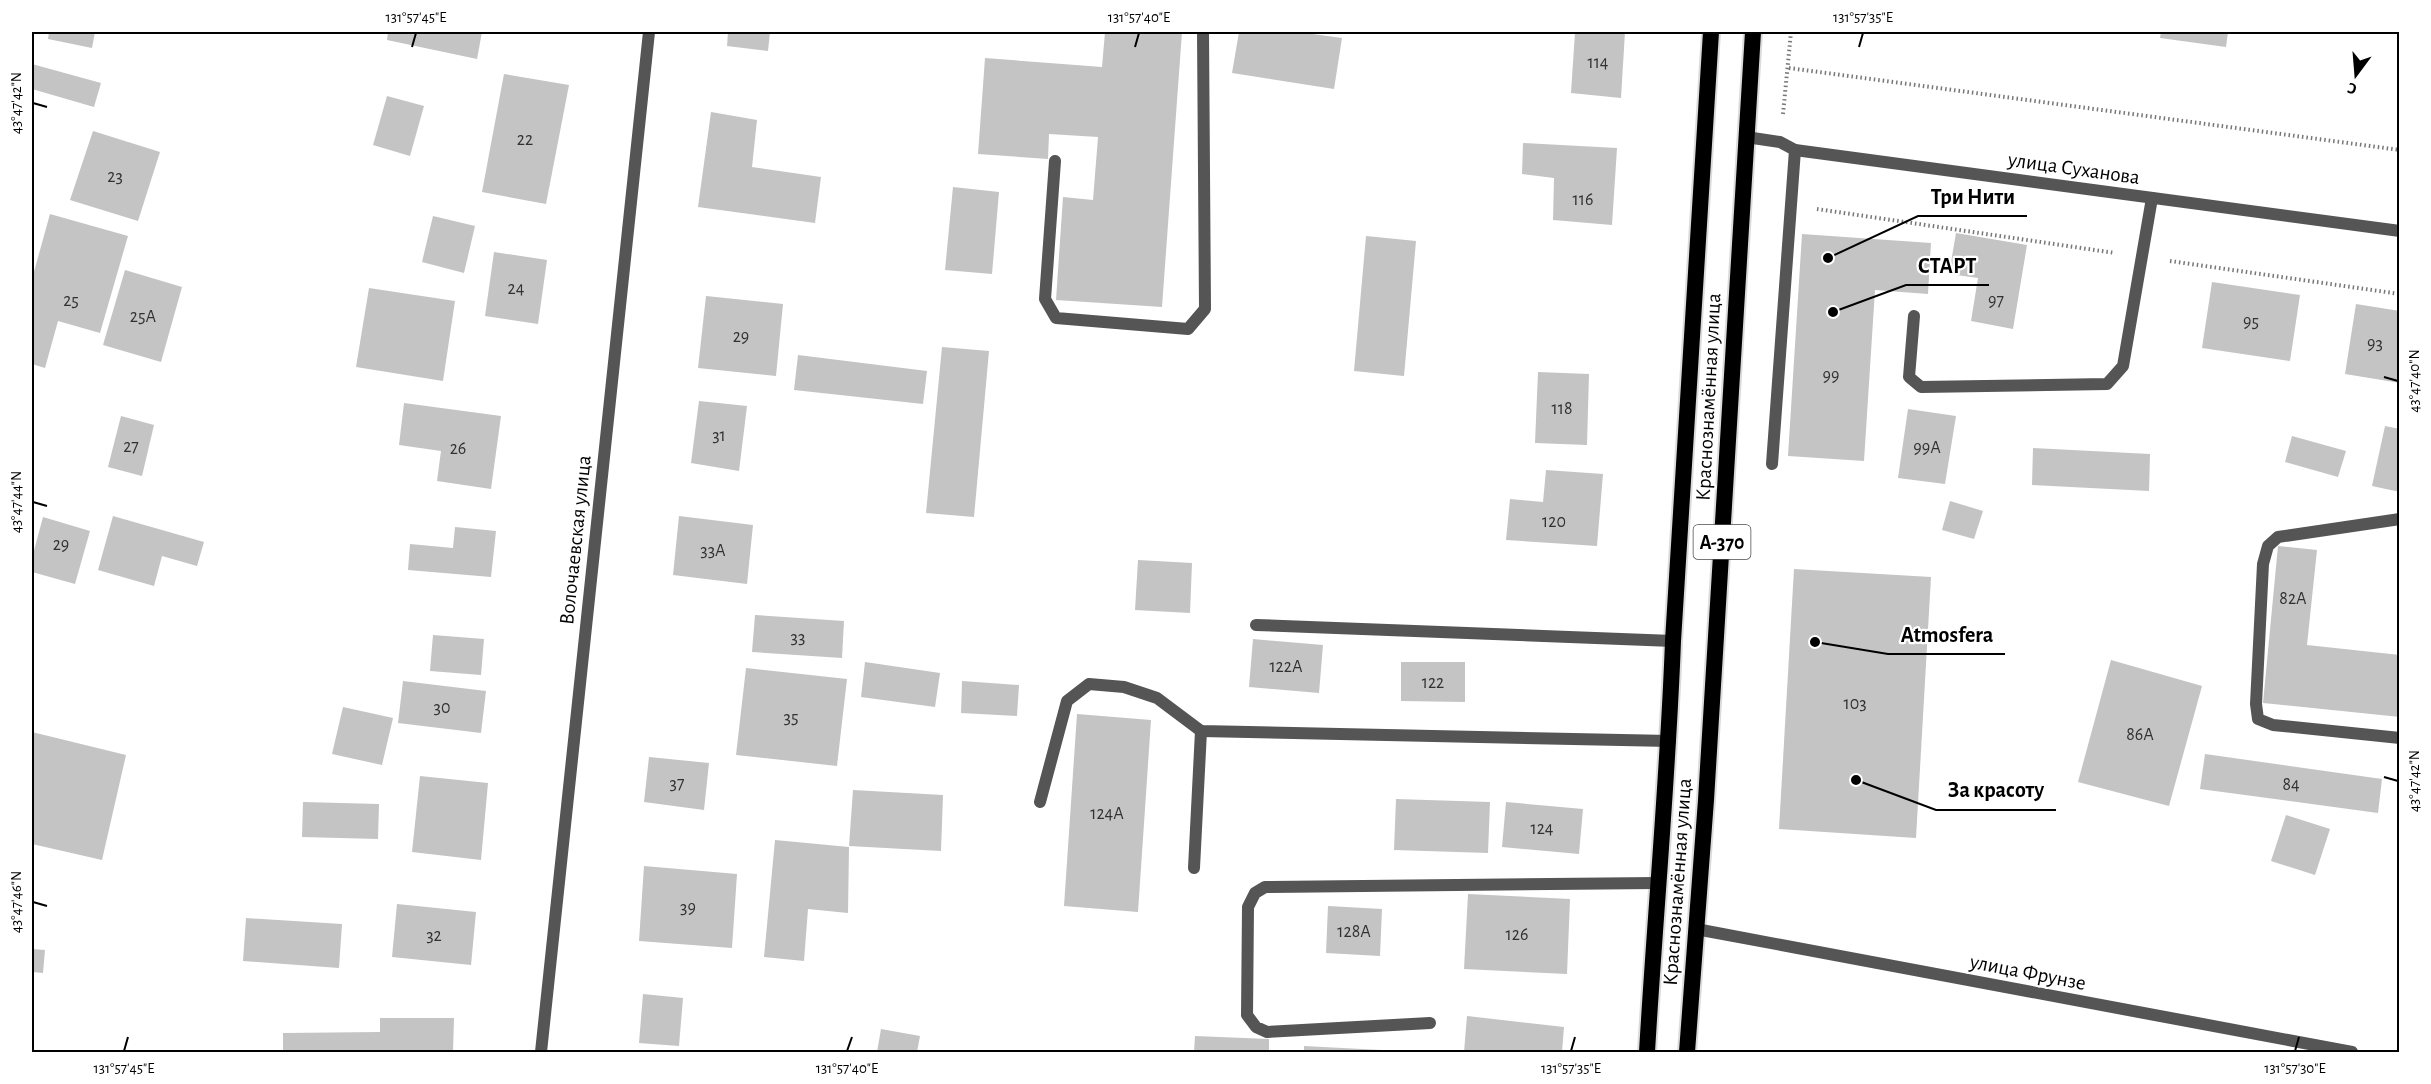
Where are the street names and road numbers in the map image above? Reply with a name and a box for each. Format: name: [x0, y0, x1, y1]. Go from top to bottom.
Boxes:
street label: улица Суханова: [2006, 149, 2142, 188]
street label: Краснознамённая улица: [1693, 292, 1724, 501]
street label: Волочаевская улица: [556, 454, 595, 626]
road number: А-370: [1694, 525, 1750, 559]
street label: Краснознамённая улица: [1660, 777, 1695, 987]
street label: улица Фрунзе: [1967, 951, 2088, 994]

